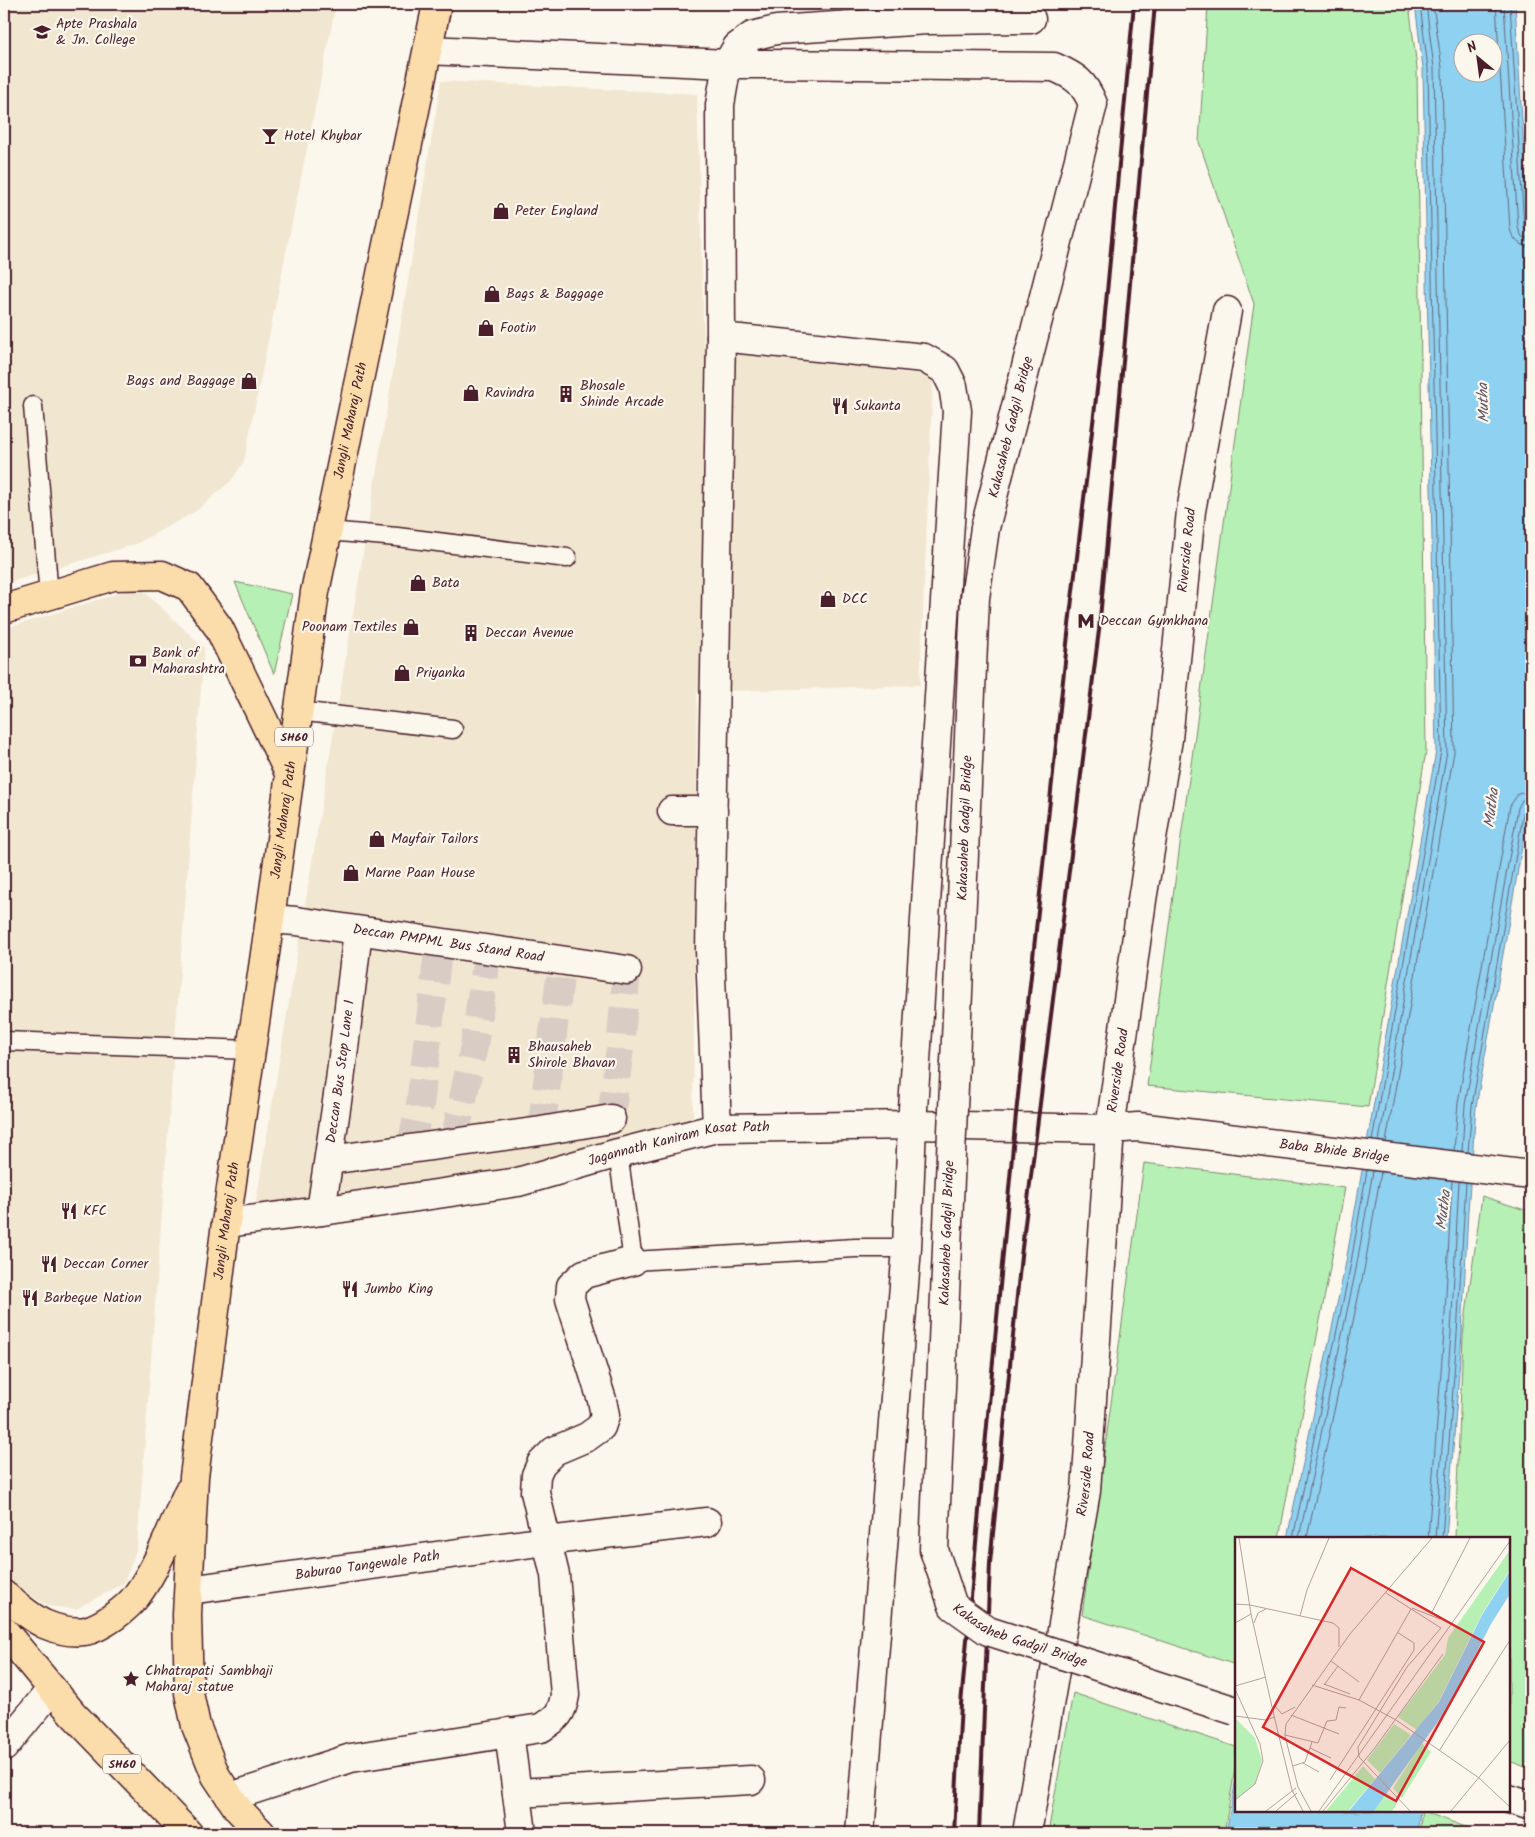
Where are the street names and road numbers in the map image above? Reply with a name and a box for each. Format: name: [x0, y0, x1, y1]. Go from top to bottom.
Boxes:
street label: Kakasaheb Gadgil Bridge: [983, 353, 1039, 500]
street label: Jangli Maharaj Path: [328, 360, 373, 481]
street label: Riverside Road: [1172, 506, 1202, 594]
road number: SH60: [275, 728, 313, 746]
street label: Kakasaheb Gadgil Bridge: [951, 754, 979, 901]
street label: Jangli Maharaj Path: [265, 759, 303, 880]
street label: Deccan PMPML Bus Stand Road: [351, 919, 546, 969]
street label: Deccan Bus Stop Lane 1: [320, 998, 361, 1144]
street label: Riverside Road: [1101, 1026, 1135, 1114]
street label: Jagannath Kaniram Kasat Path: [585, 1116, 770, 1172]
street label: Baba Bhide Bridge: [1278, 1133, 1391, 1169]
street label: Kakasaheb Gadgil Bridge: [933, 1159, 961, 1306]
street label: Jangli Maharaj Path: [208, 1160, 246, 1281]
street label: Riverside Road: [1071, 1430, 1101, 1518]
street label: Baburao Tangewale Path: [294, 1545, 441, 1586]
street label: Kakasaheb Gadgil Bridge: [948, 1598, 1091, 1674]
road number: SH60: [103, 1755, 141, 1774]

